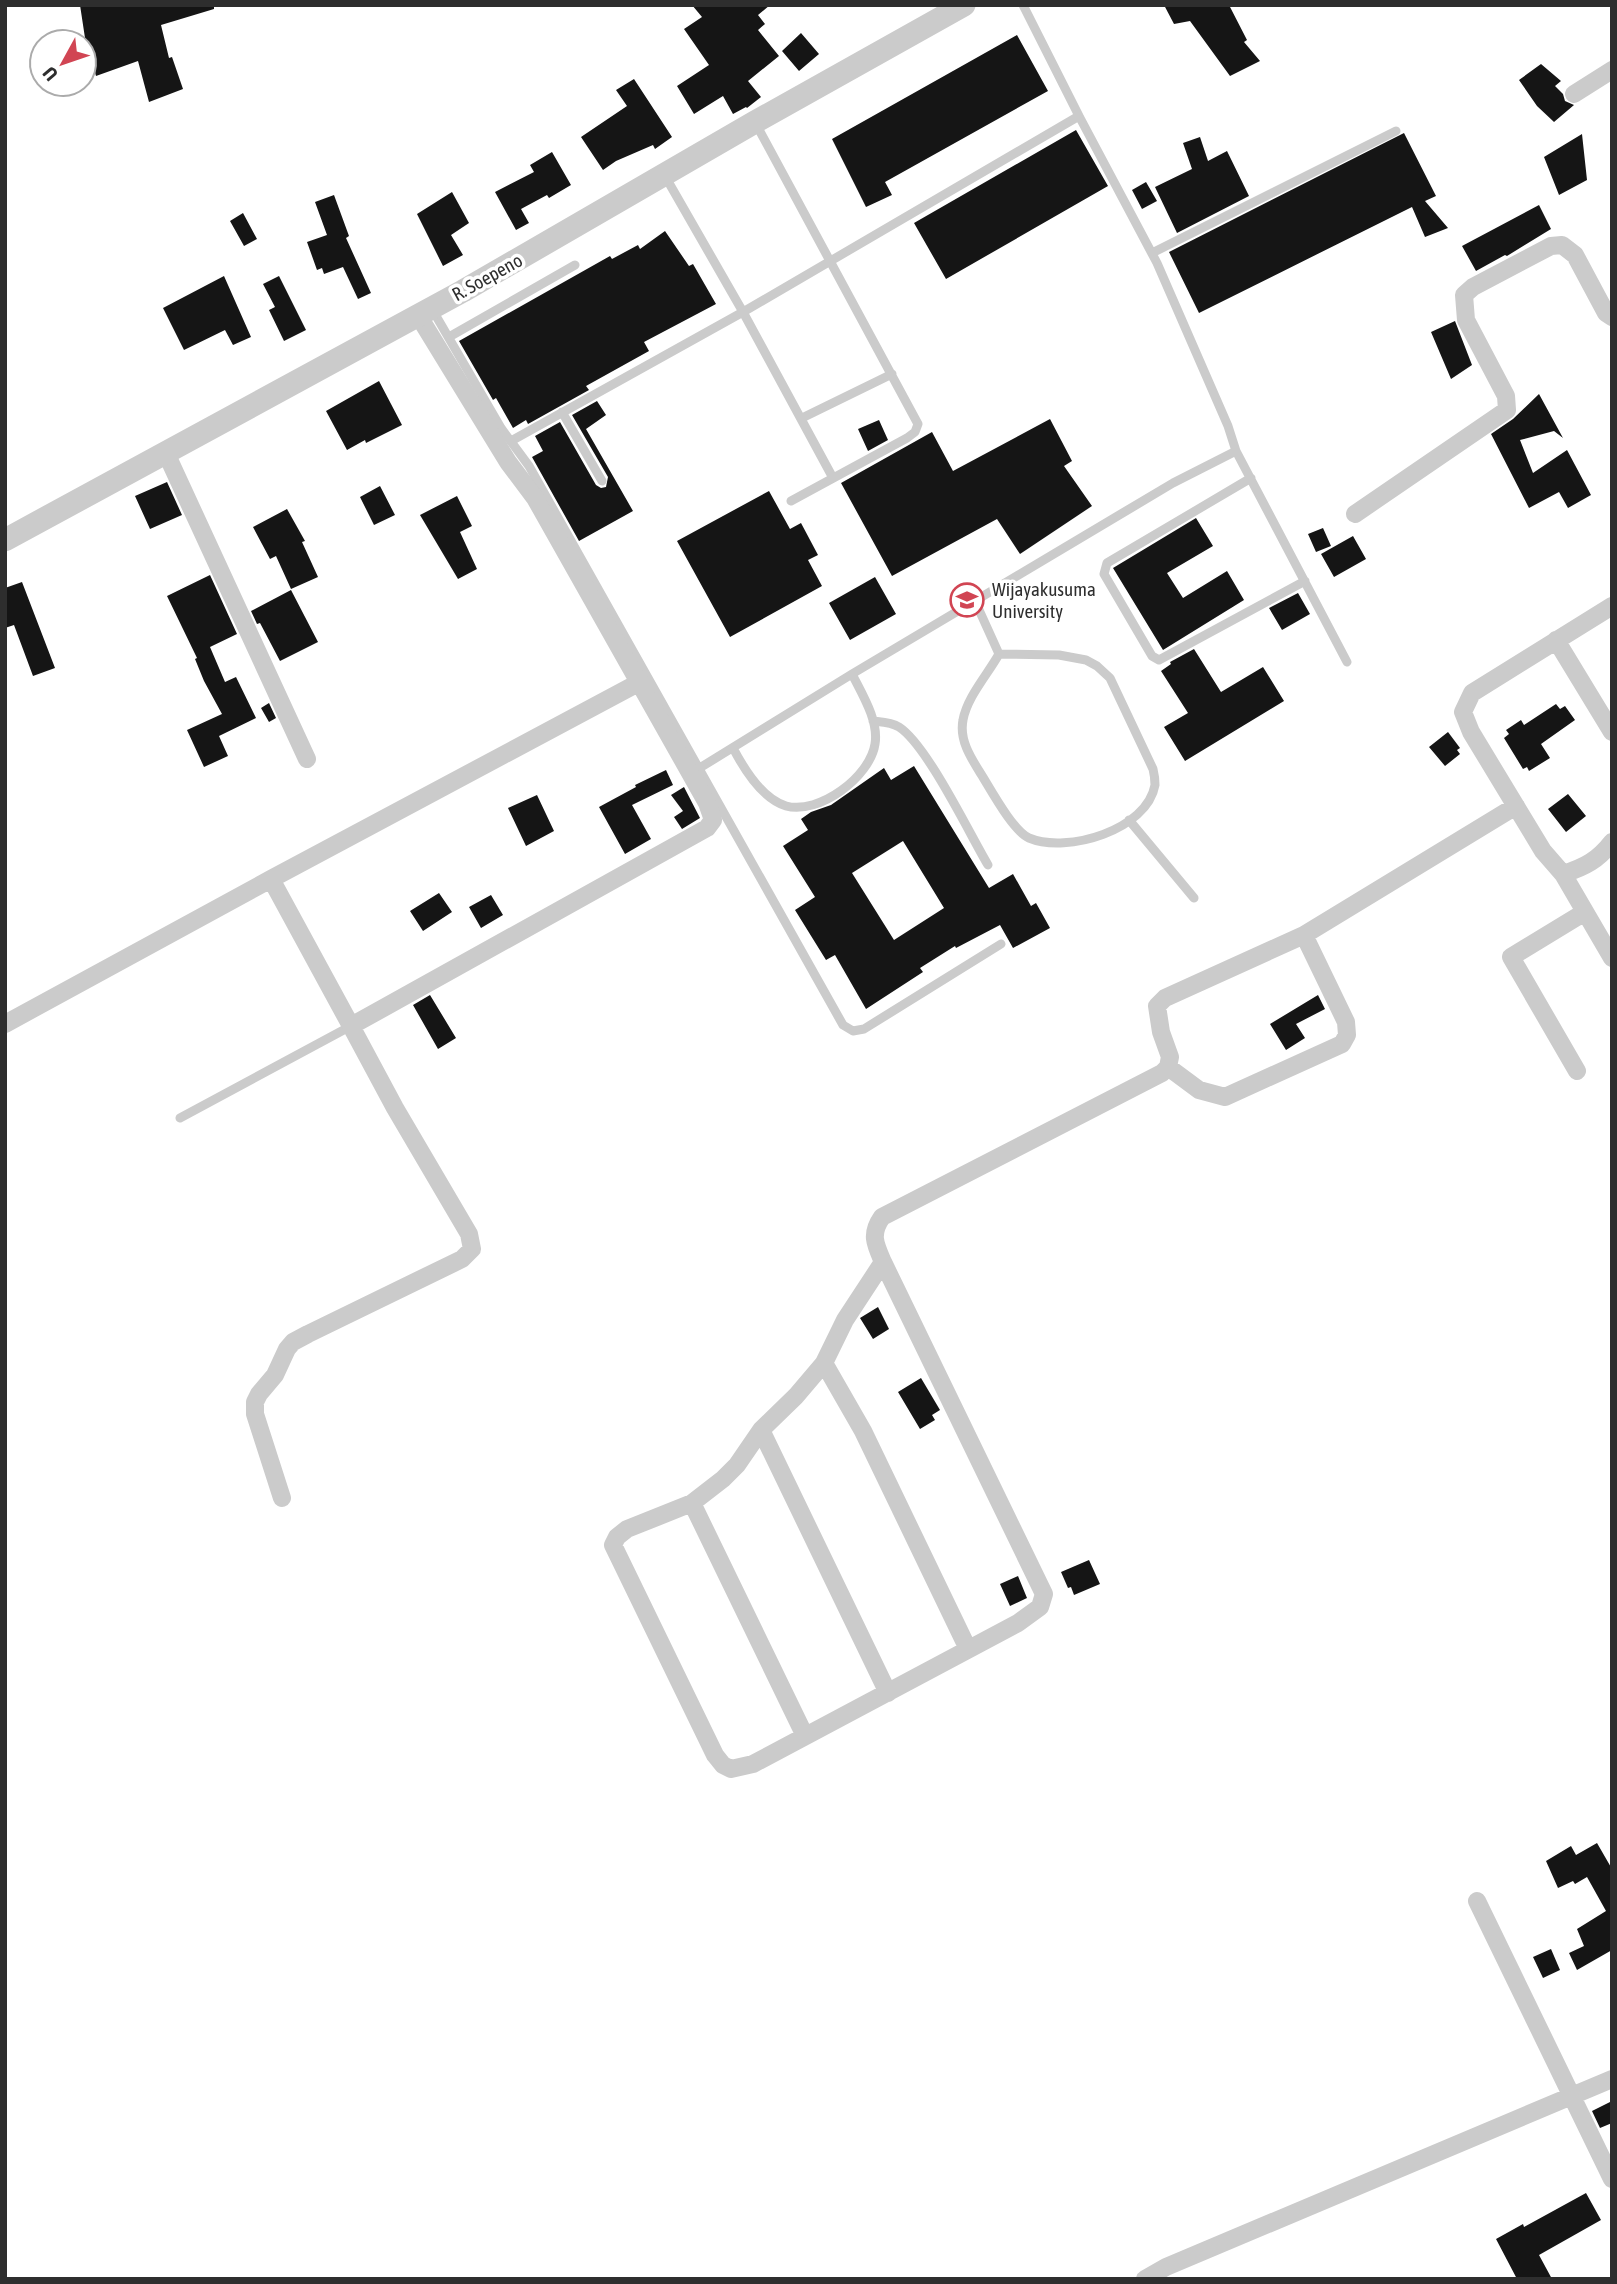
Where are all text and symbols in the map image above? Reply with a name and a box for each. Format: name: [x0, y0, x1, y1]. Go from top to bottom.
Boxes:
north arrow: [28, 28, 98, 98]
text: U: [38, 63, 62, 85]
street label: R. Soepeno: [448, 249, 526, 305]
place label: Wijayakusuma University: [992, 578, 1096, 622]
school or university icon: Wijayakusuma University: [948, 581, 986, 619]

